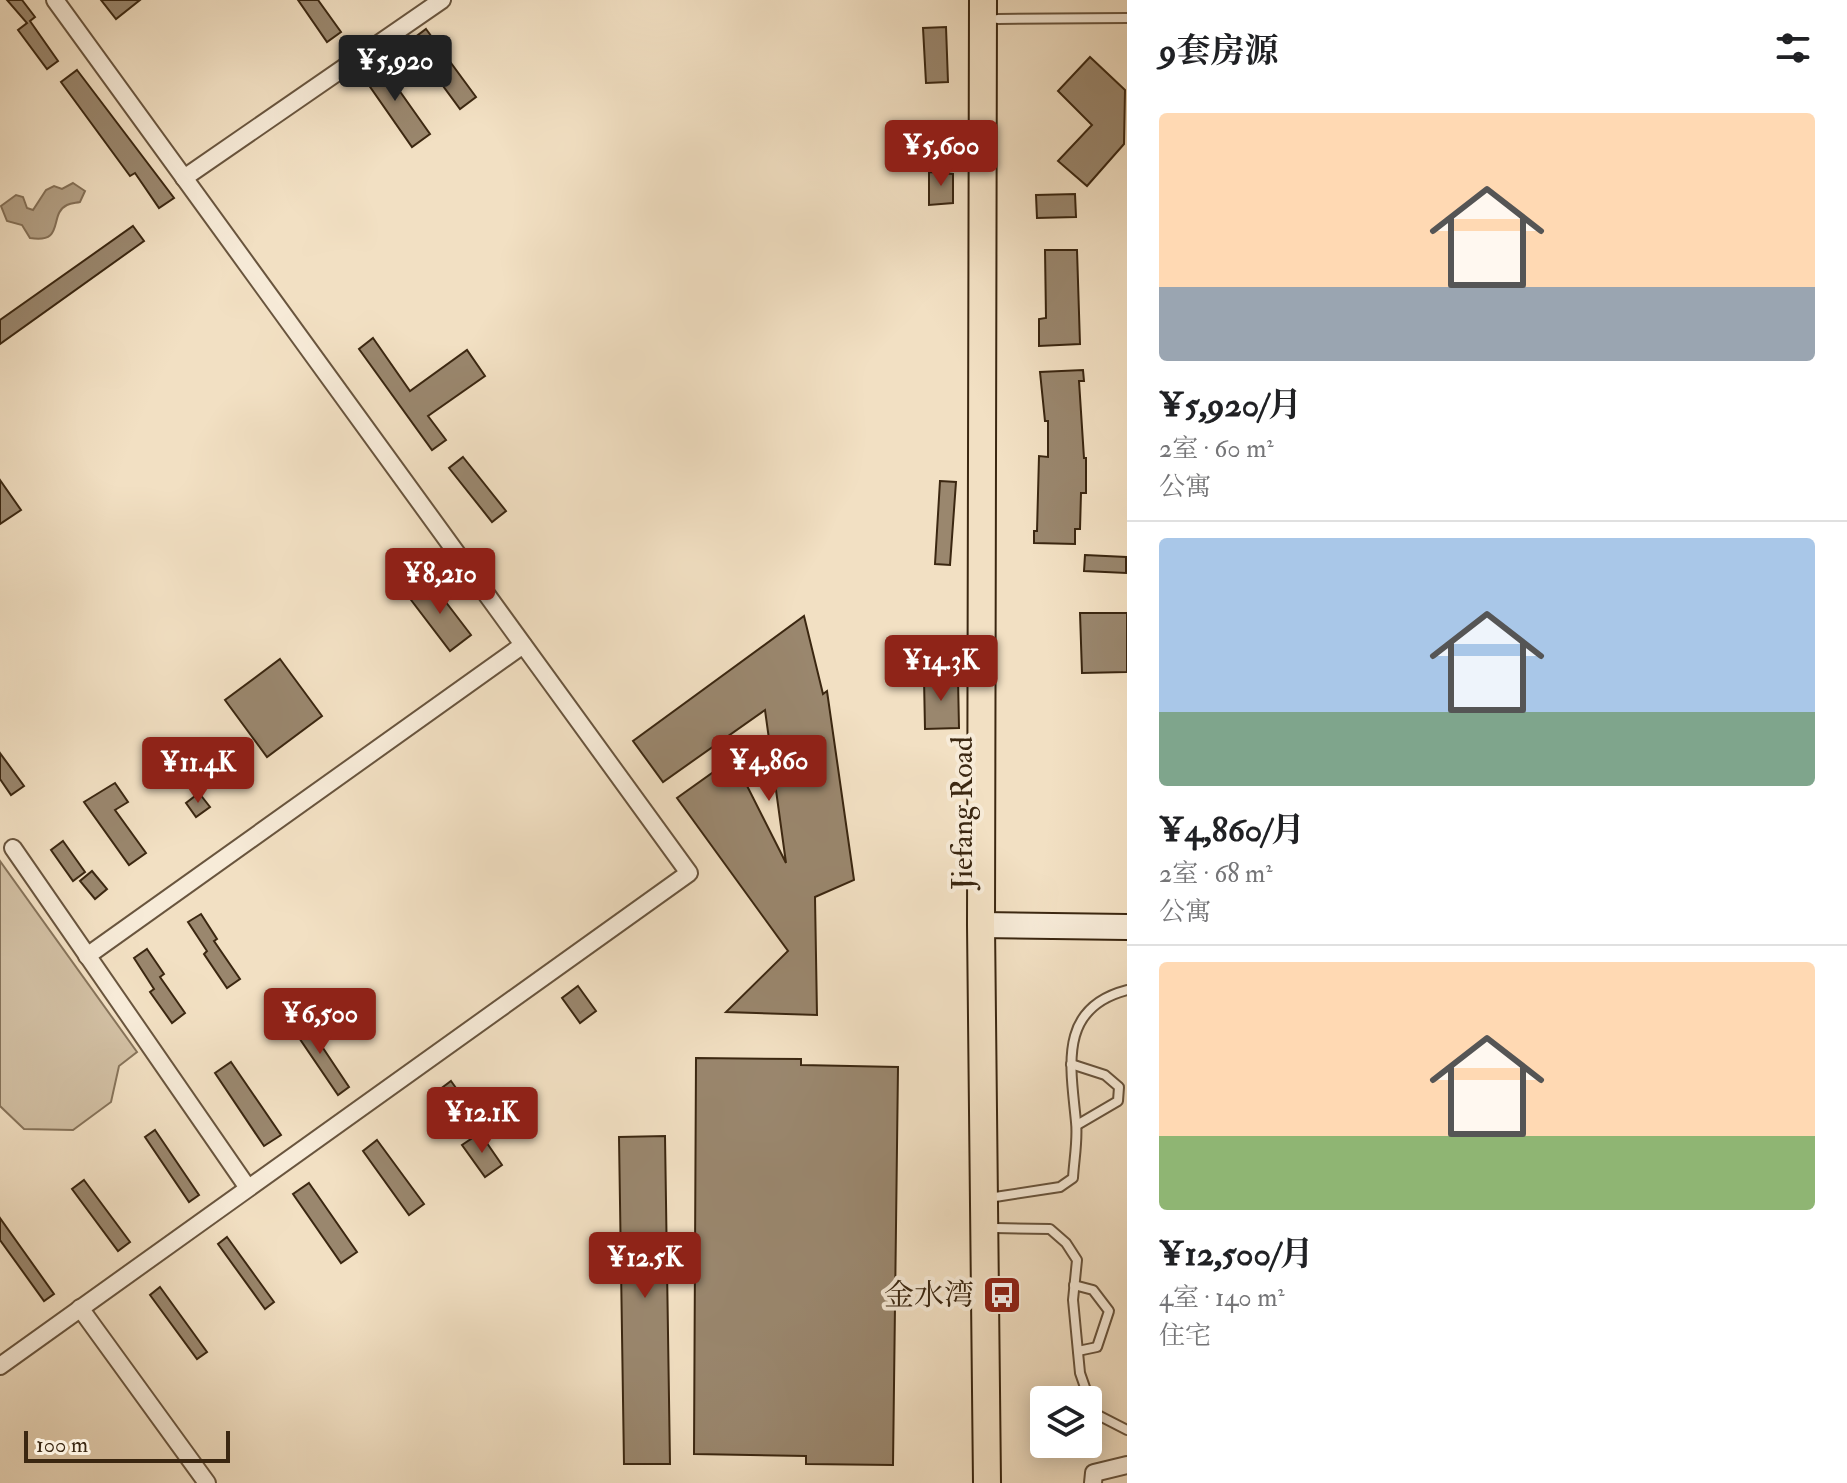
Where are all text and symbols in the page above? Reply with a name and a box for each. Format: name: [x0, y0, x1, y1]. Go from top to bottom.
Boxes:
icon: filters: [1771, 26, 1815, 70]
text: 9套房源: [1159, 30, 1278, 73]
pin: ¥5,920: [330, 35, 460, 103]
text: ¥5,920: [357, 45, 433, 77]
pin: ¥5,600: [876, 120, 1006, 188]
text: ¥5,600: [903, 130, 979, 162]
icon: home: [1415, 165, 1559, 309]
text: ¥5,920/月: [1159, 384, 1302, 427]
text: 2室 · 60 m²: [1159, 433, 1274, 465]
text: 公寓: [1159, 471, 1211, 503]
pin: ¥8,210: [375, 548, 505, 616]
text: ¥8,210: [403, 558, 477, 590]
icon: home: [1415, 590, 1559, 734]
pin: ¥14.3K: [876, 635, 1006, 703]
text: ¥14.3K: [903, 645, 979, 677]
pin: ¥4,860: [704, 735, 834, 803]
street label: Jiefang Road: [944, 736, 981, 891]
pin: ¥11.4K: [133, 737, 263, 805]
text: ¥4,860: [730, 745, 808, 777]
text: ¥11.4K: [160, 747, 236, 779]
text: ¥4,860/月: [1159, 809, 1305, 852]
text: 2室 · 68 m²: [1159, 858, 1273, 890]
text: 公寓: [1159, 896, 1211, 928]
pin: ¥6,500: [255, 988, 385, 1056]
text: ¥6,500: [282, 998, 358, 1030]
icon: home: [1415, 1014, 1559, 1158]
pin: ¥12.1K: [417, 1087, 547, 1155]
text: ¥12.1K: [445, 1097, 519, 1129]
pin: ¥12.5K: [580, 1232, 710, 1300]
text: ¥12,500/月: [1159, 1233, 1314, 1276]
text: ¥12.5K: [607, 1242, 683, 1274]
bus stop icon: 金水湾: [981, 1274, 1023, 1316]
place label: 金水湾: [884, 1277, 974, 1314]
text: 4室 · 140 m²: [1159, 1282, 1285, 1314]
text: 住宅: [1159, 1320, 1211, 1352]
map controls: [1030, 1386, 1102, 1458]
button: layers: [1030, 1386, 1102, 1458]
scale bar: [24, 1427, 230, 1463]
text: 100 m: [36, 1431, 88, 1459]

